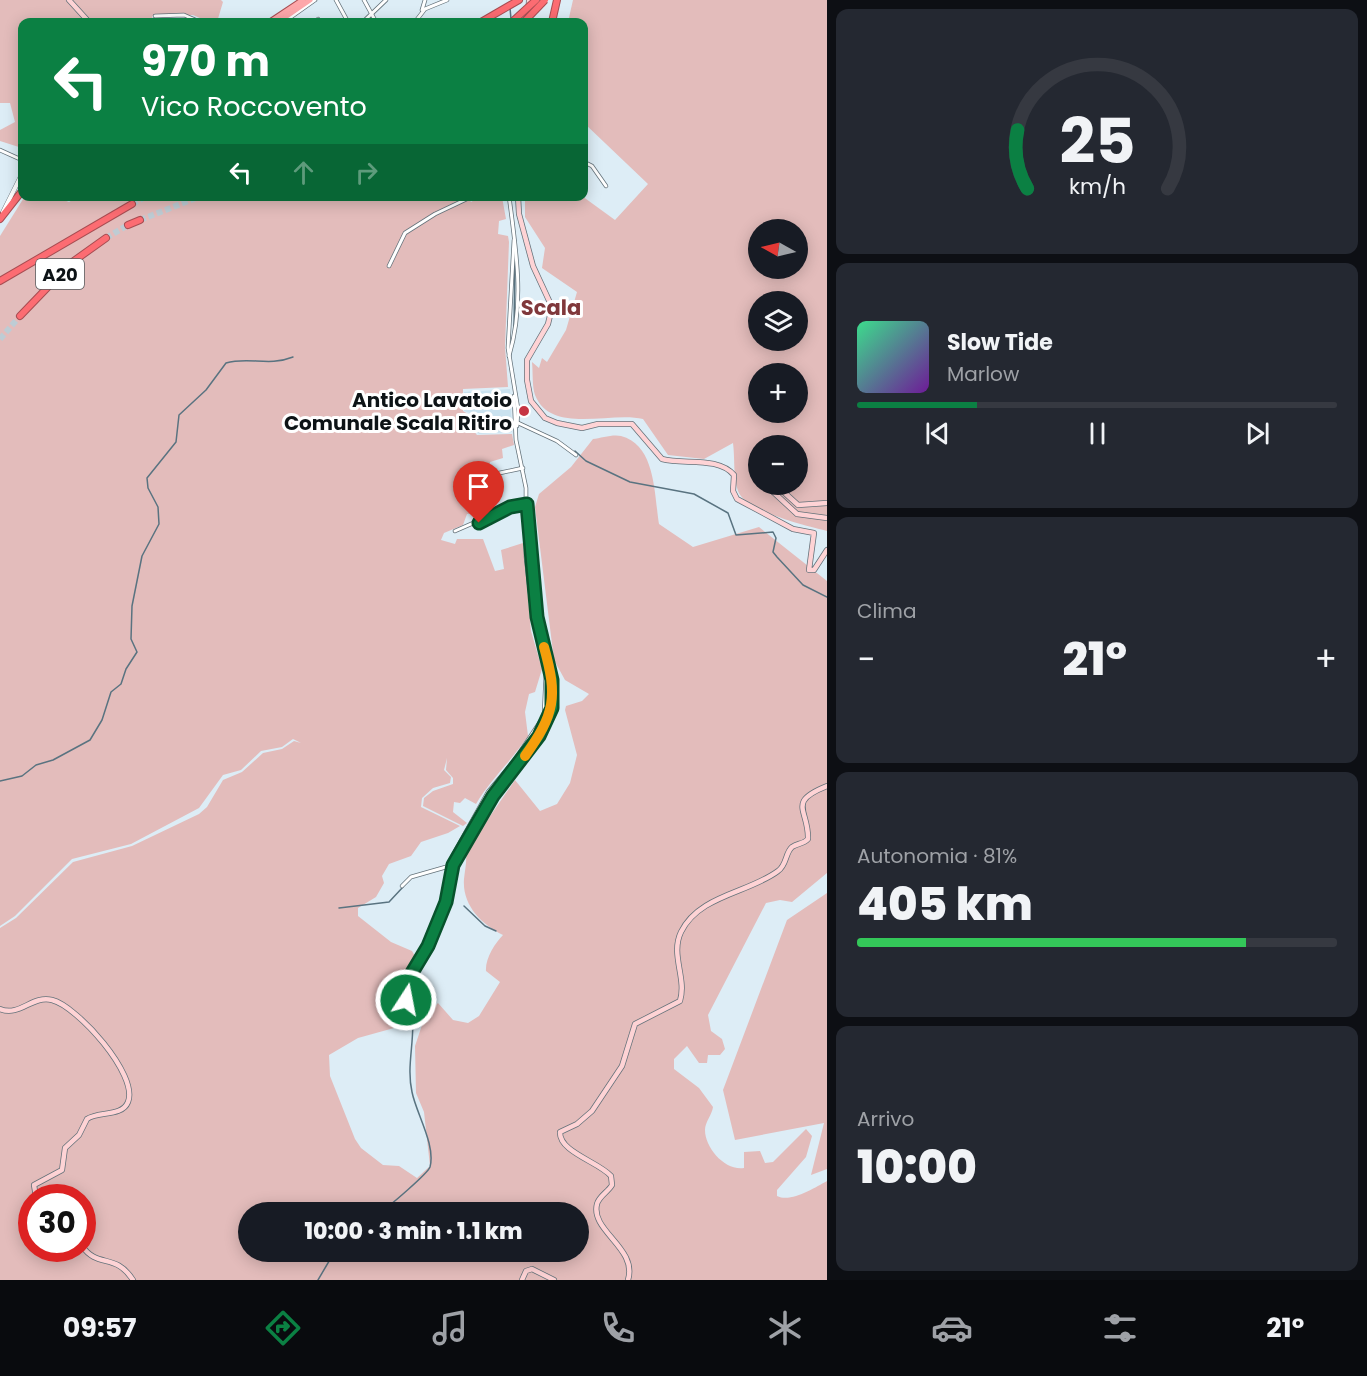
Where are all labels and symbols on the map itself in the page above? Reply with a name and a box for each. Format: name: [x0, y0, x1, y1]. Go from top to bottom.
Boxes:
north arrow: [748, 219, 808, 279]
road number: A20: [36, 259, 84, 289]
district label: Scala: [521, 293, 581, 322]
place label: Antico Lavatoio Comunale Scala Ritiro: [284, 386, 512, 437]
marker: Antico Lavatoio Comunale Scala Ritiro: [517, 404, 531, 418]
pin: [453, 461, 504, 523]
position arrow: [374, 968, 438, 1032]
speed limit sign: 30: [18, 1184, 96, 1262]

